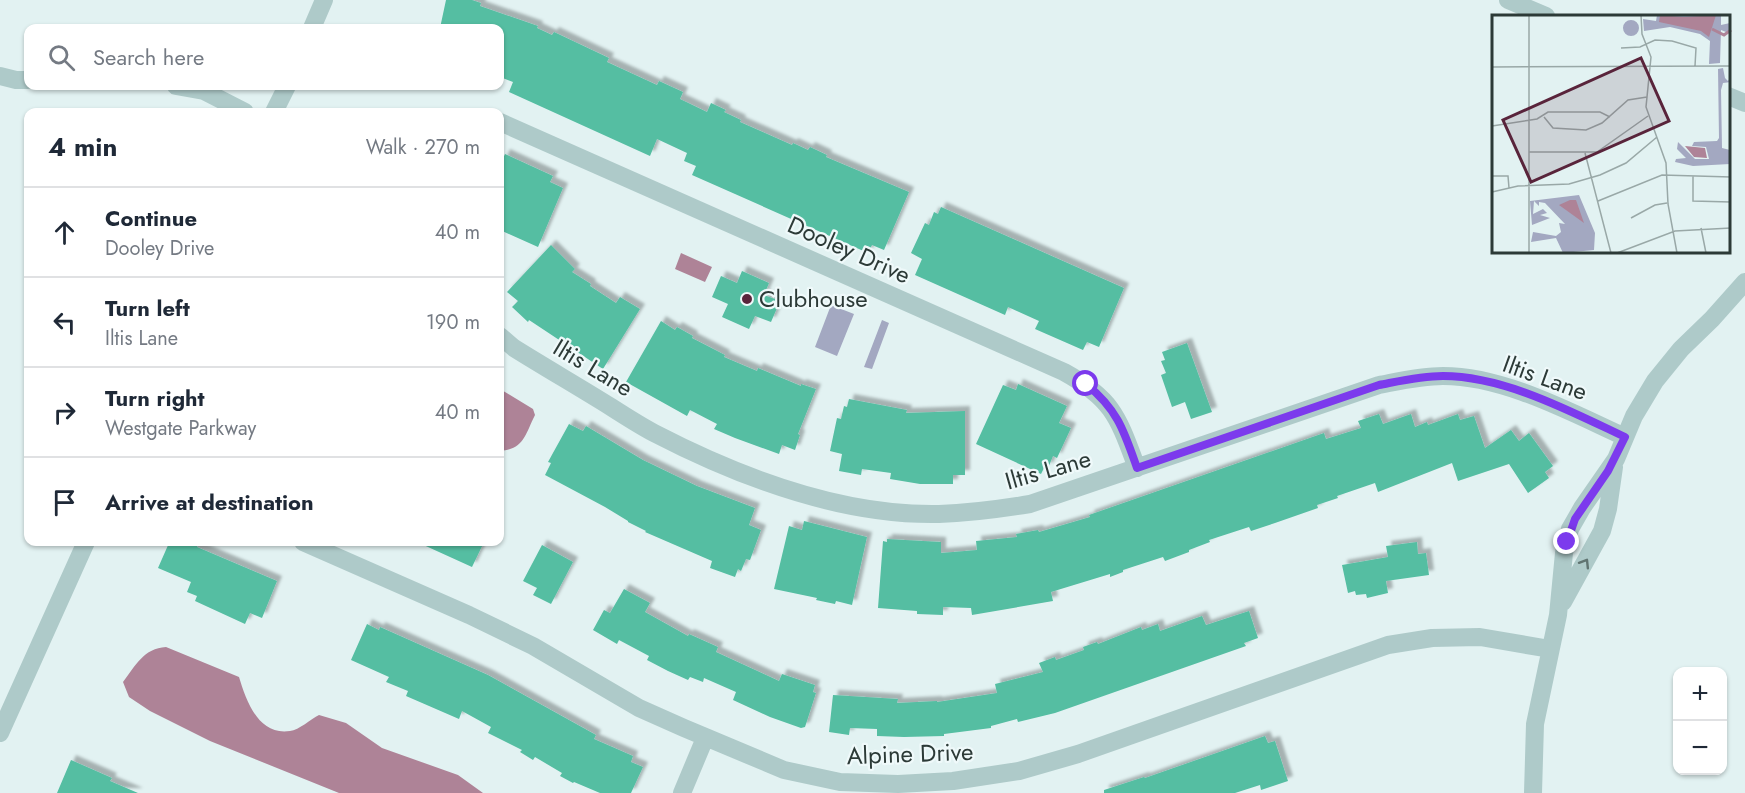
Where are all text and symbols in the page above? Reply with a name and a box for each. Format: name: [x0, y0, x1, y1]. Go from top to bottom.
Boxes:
inset map: [1492, 15, 1730, 254]
search box: [24, 24, 504, 90]
icon: search: [45, 41, 78, 74]
text: Search here: [93, 41, 204, 73]
text: 4 min: [48, 128, 117, 166]
text: Walk · 270 m: [366, 133, 480, 162]
text: Continue: [105, 202, 197, 234]
street label: Dooley Drive: [782, 207, 916, 292]
icon: ahead: [48, 216, 81, 249]
text: 40 m: [435, 218, 480, 247]
text: Dooley Drive: [105, 234, 214, 263]
place label: Clubhouse: [759, 281, 868, 316]
text: Turn left: [105, 292, 190, 324]
marker: Clubhouse: [740, 292, 754, 306]
icon: left: [48, 306, 81, 339]
text: 190 m: [426, 308, 480, 337]
text: Iltis Lane: [105, 324, 178, 353]
street label: Iltis Lane: [547, 330, 640, 405]
street label: Iltis Lane: [1498, 346, 1592, 409]
route start: [1072, 370, 1098, 396]
text: Turn right: [105, 382, 205, 414]
icon: right: [48, 396, 81, 429]
text: 40 m: [435, 398, 480, 427]
text: Westgate Parkway: [105, 414, 256, 443]
street label: Iltis Lane: [1001, 441, 1095, 498]
icon: arrive: [48, 486, 81, 519]
text: Arrive at destination: [105, 486, 314, 518]
route end: [1553, 528, 1579, 554]
one-way arrow: [1577, 559, 1589, 569]
map controls: [1673, 667, 1727, 775]
button: +: [1673, 667, 1727, 721]
button: −: [1673, 721, 1727, 775]
street label: Alpine Drive: [846, 734, 974, 773]

